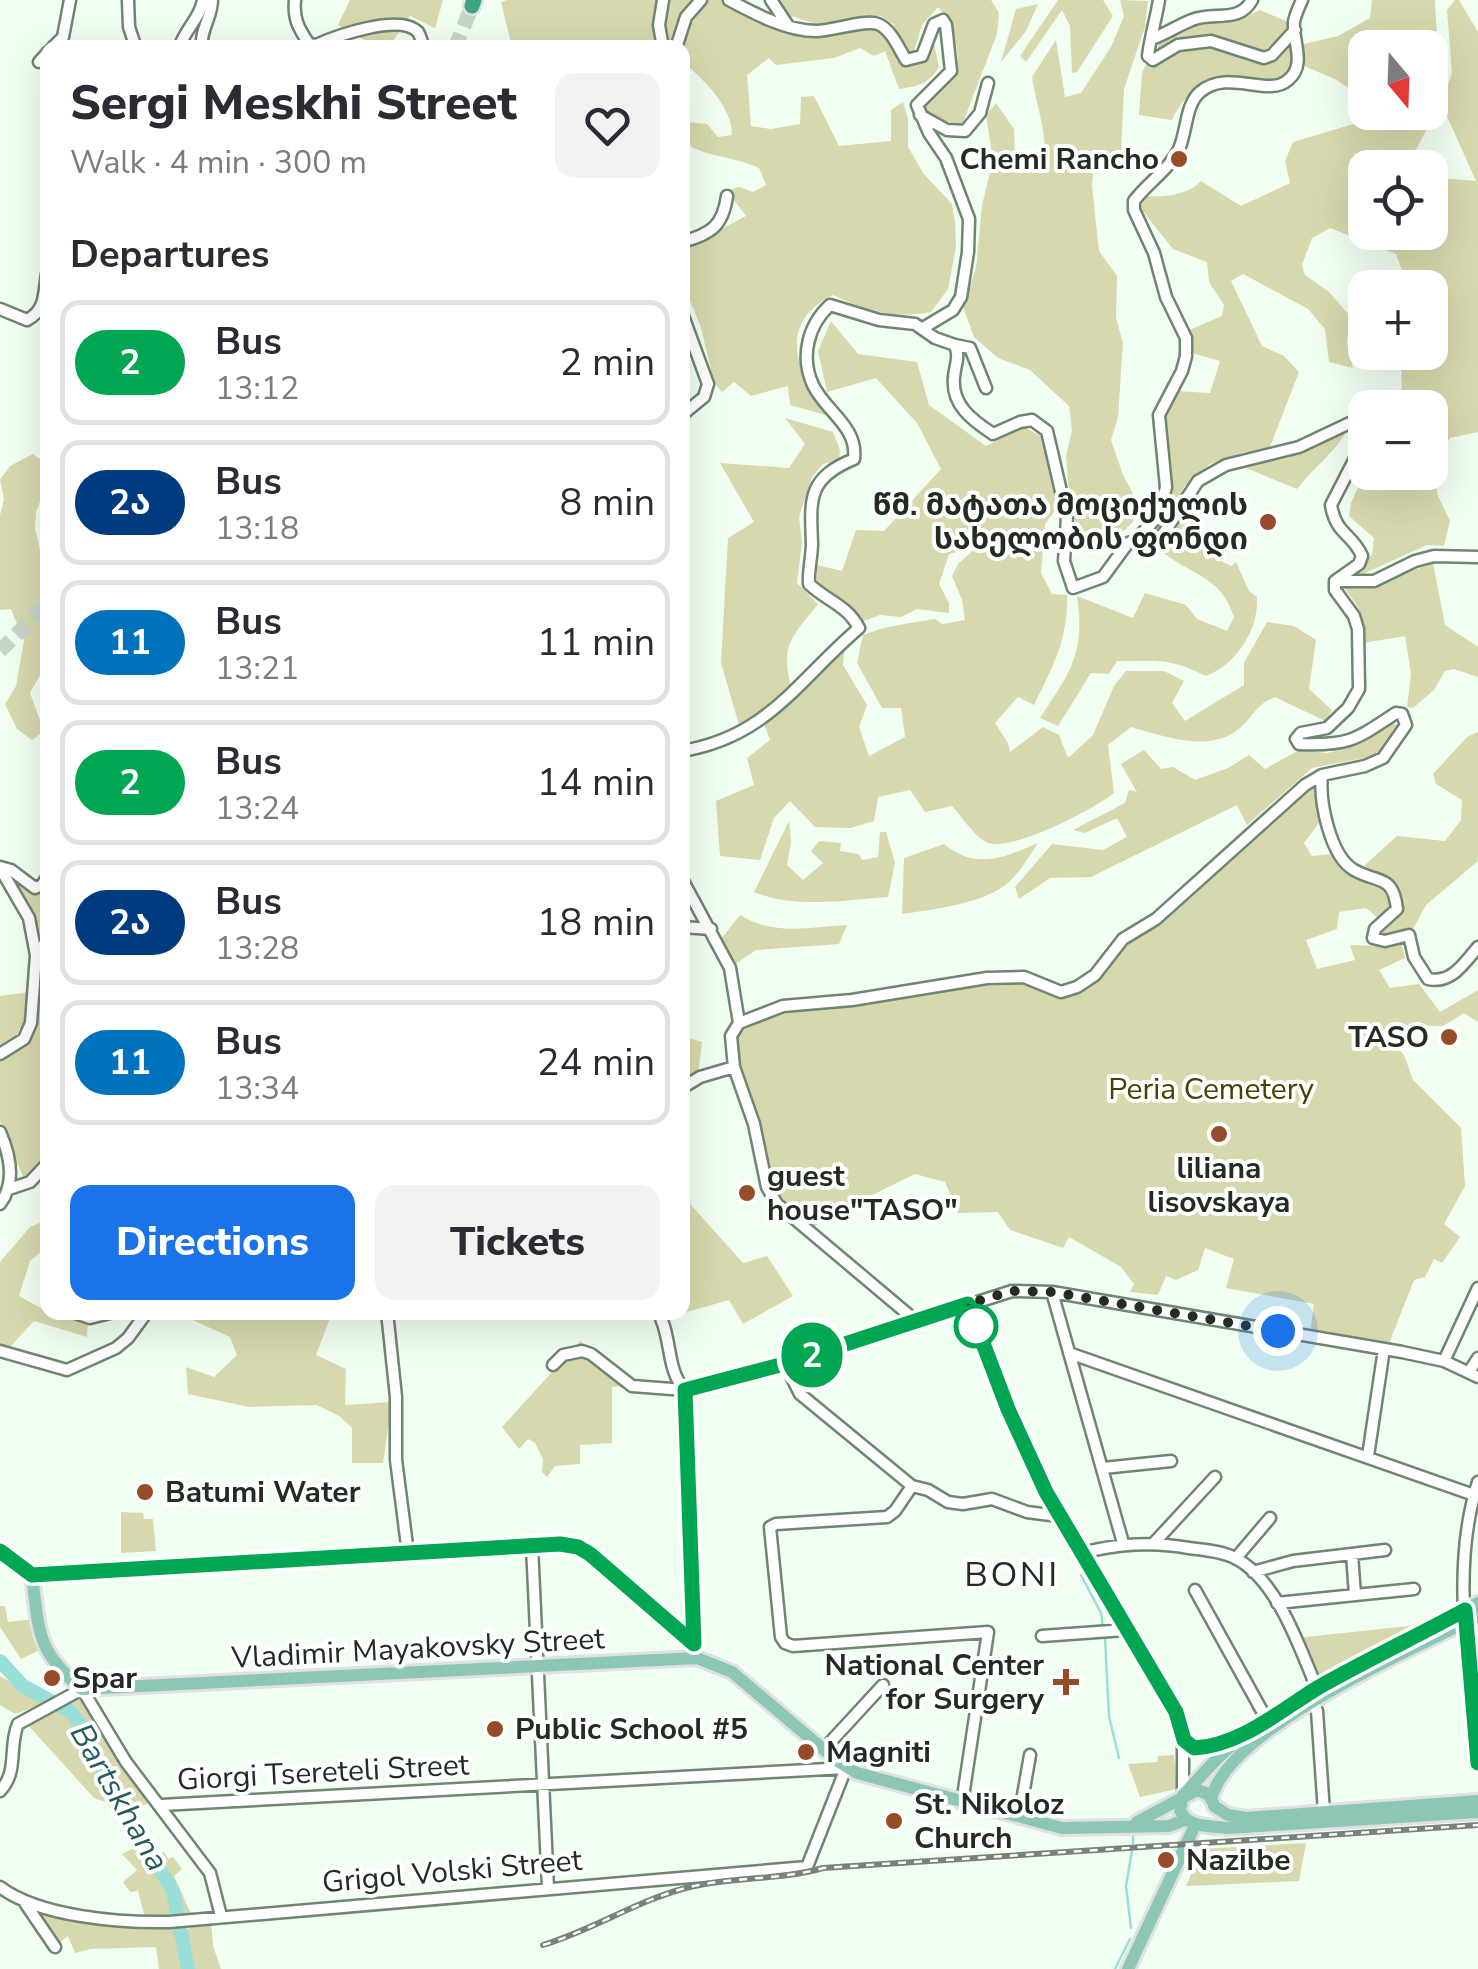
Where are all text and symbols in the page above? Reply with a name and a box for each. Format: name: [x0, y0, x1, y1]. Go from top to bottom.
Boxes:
north arrow: [1348, 30, 1448, 130]
map controls: [1348, 30, 1448, 490]
text: Sergi Meskhi Street: [70, 70, 517, 136]
button: heart: [555, 73, 660, 178]
place label: Chemi Rancho: [959, 139, 1159, 180]
text: Walk · 4 min · 300 m: [70, 141, 367, 184]
marker: Chemi Rancho: [1168, 148, 1190, 170]
button: locate: [1348, 150, 1448, 250]
text: Departures: [70, 229, 269, 280]
button: +: [1348, 270, 1448, 370]
text: Bus: [215, 316, 282, 367]
text: 2 min: [560, 337, 655, 388]
text: 2: [119, 339, 141, 386]
text: 13:12: [215, 367, 299, 410]
button: −: [1348, 390, 1448, 490]
text: Bus: [215, 456, 282, 507]
text: 8 min: [560, 477, 655, 528]
text: 2ა: [109, 479, 151, 526]
place label: წმ. მატათა მოციქულის სახელობის ფონდი: [873, 485, 1248, 560]
text: 13:18: [215, 507, 299, 550]
marker: წმ. მატათა მოციქულის სახელობის ფონდი: [1257, 511, 1279, 533]
text: Bus: [215, 596, 282, 647]
text: 11 min: [537, 617, 655, 668]
text: 11: [109, 619, 151, 666]
text: 13:21: [215, 647, 299, 690]
text: Bus: [215, 736, 282, 787]
text: 14 min: [537, 757, 655, 808]
text: 2: [119, 759, 141, 806]
text: 13:24: [215, 787, 299, 830]
text: Bus: [215, 876, 282, 927]
text: 18 min: [537, 897, 655, 948]
text: 2ა: [109, 899, 151, 946]
text: 13:28: [215, 927, 299, 970]
text: Bus: [215, 1016, 282, 1067]
place label: TASO: [1348, 1017, 1429, 1058]
marker: TASO: [1438, 1026, 1460, 1048]
text: 24 min: [537, 1037, 655, 1088]
text: 11: [109, 1039, 151, 1086]
text: 13:34: [215, 1067, 299, 1110]
park label: Peria Cemetery: [1108, 1069, 1314, 1110]
marker: liliana lisovskaya: [1208, 1123, 1230, 1145]
place label: liliana lisovskaya: [1147, 1148, 1291, 1223]
place label: guest house"TASO": [767, 1156, 958, 1231]
marker: guest house"TASO": [736, 1182, 758, 1204]
button: Directions: [70, 1185, 355, 1300]
button: Tickets: [375, 1185, 660, 1300]
unlabelled marker: [955, 1305, 997, 1347]
your location: [1253, 1306, 1303, 1356]
line badge: 2: [780, 1322, 844, 1388]
text: 2: [801, 1332, 823, 1379]
place label: Batumi Water: [165, 1472, 361, 1513]
marker: Batumi Water: [134, 1481, 156, 1503]
district label: BONI: [964, 1551, 1060, 1598]
street label: Vladimir Mayakovsky Street: [229, 1618, 606, 1679]
place label: National Center for Surgery: [825, 1645, 1044, 1720]
place label: Spar: [72, 1658, 137, 1699]
marker: Spar: [41, 1667, 63, 1689]
marker: National Center for Surgery: [1053, 1669, 1079, 1695]
place label: Public School #5: [515, 1709, 748, 1750]
water label: Bartskhana: [60, 1716, 179, 1879]
marker: Public School #5: [484, 1718, 506, 1740]
place label: Magniti: [826, 1732, 931, 1773]
marker: Magniti: [795, 1741, 817, 1763]
street label: Giorgi Tsereteli Street: [176, 1744, 471, 1801]
place label: St. Nikoloz Church: [914, 1784, 1064, 1859]
marker: St. Nikoloz Church: [883, 1810, 905, 1832]
street label: Grigol Volski Street: [320, 1840, 584, 1903]
place label: Nazilbe: [1186, 1840, 1291, 1881]
marker: Nazilbe: [1155, 1849, 1177, 1871]

